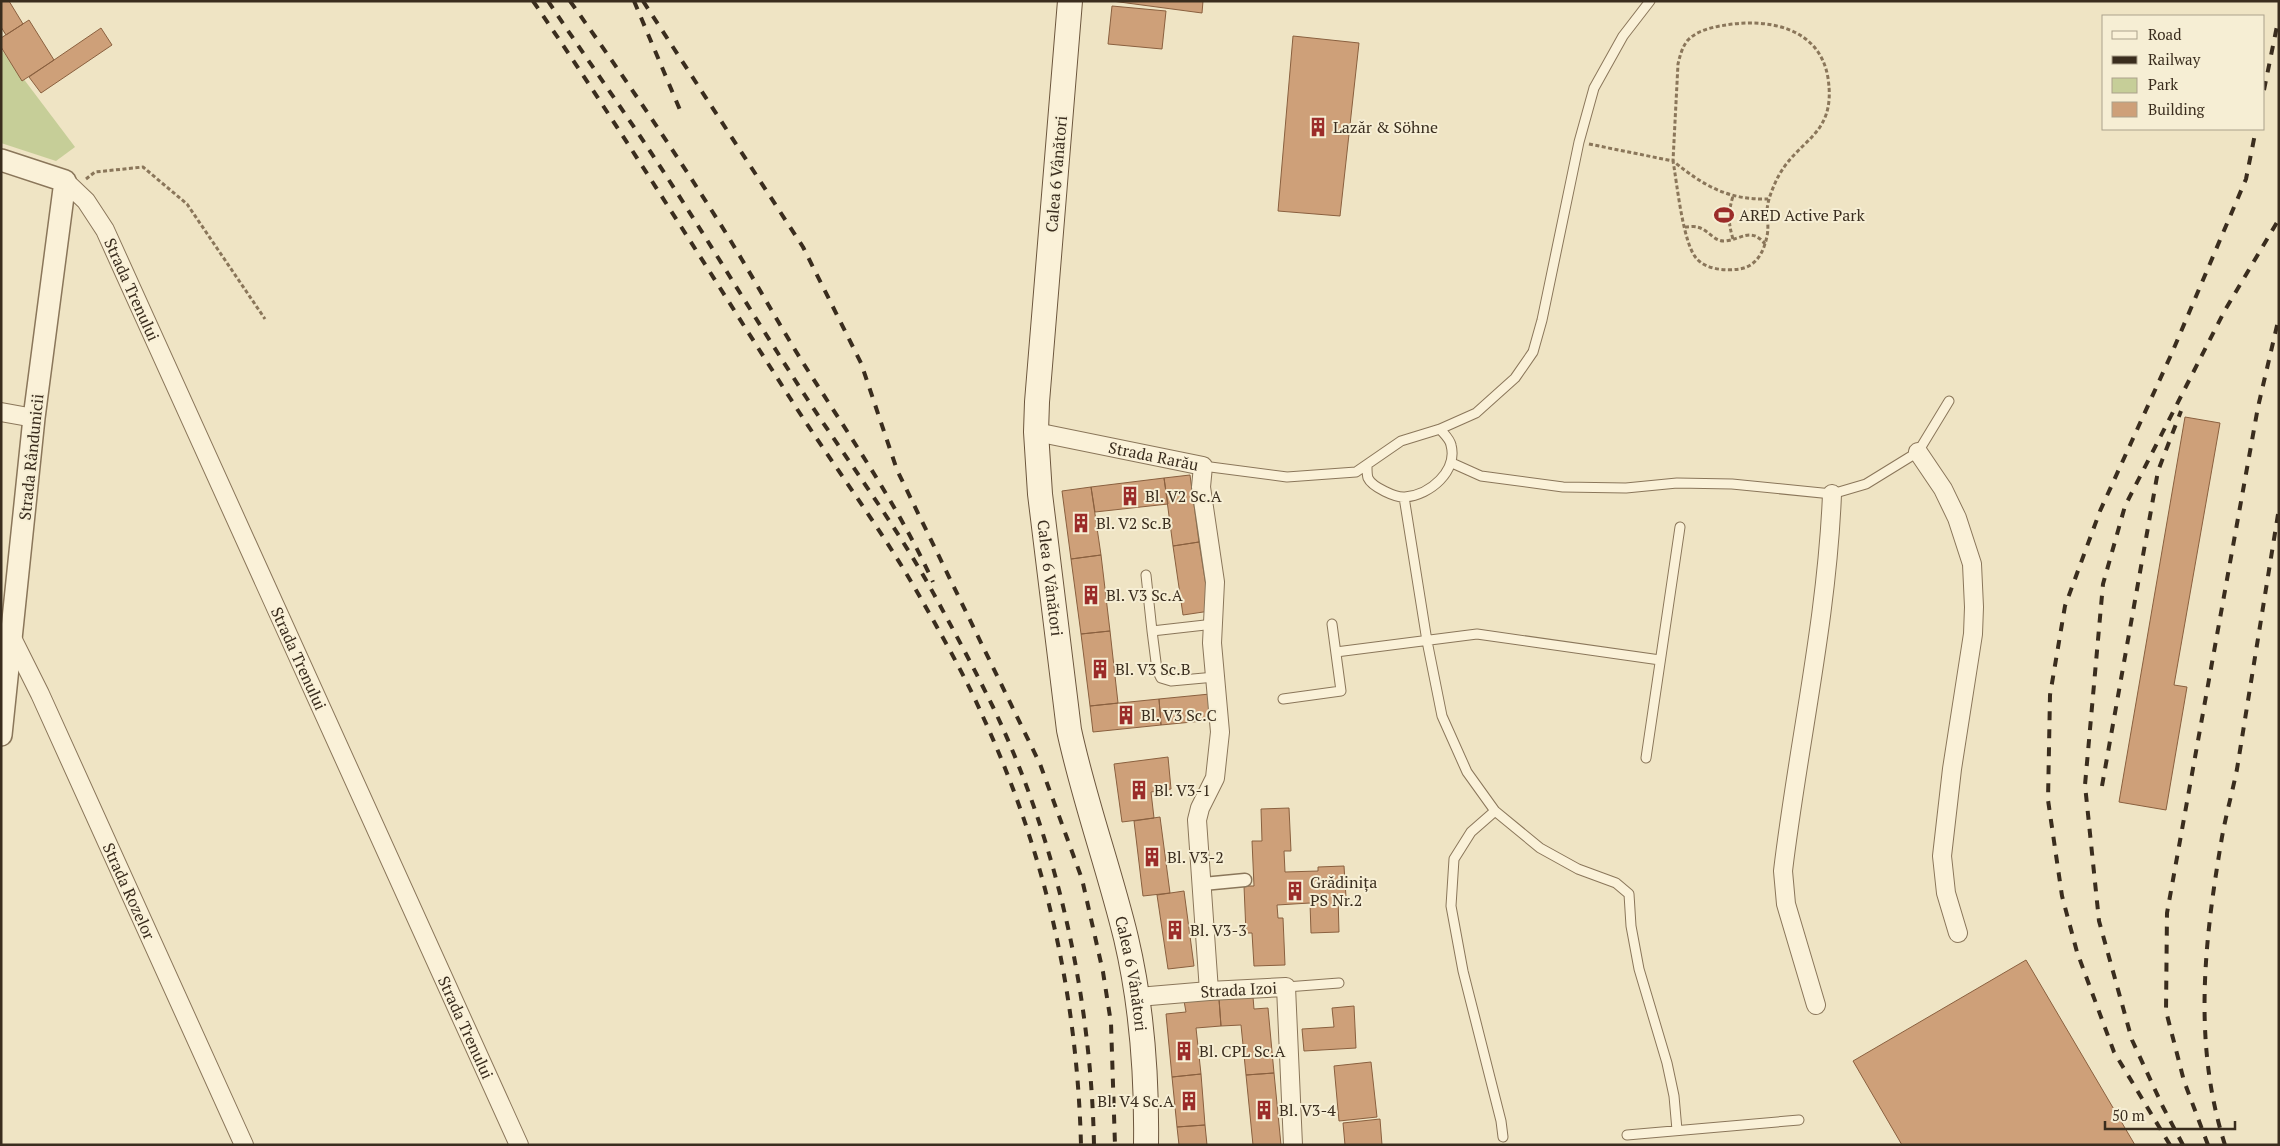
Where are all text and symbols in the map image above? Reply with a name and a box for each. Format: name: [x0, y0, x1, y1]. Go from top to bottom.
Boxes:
legend: [2102, 15, 2265, 130]
text: Road: [2148, 24, 2181, 44]
text: Railway: [2148, 49, 2201, 69]
text: Park: [2148, 74, 2178, 94]
text: Building: [2148, 99, 2206, 119]
street label: Calea 6 Vânători: [1040, 115, 1072, 233]
building icon: Lazăr & Söhne: [1307, 116, 1329, 138]
place label: Lazăr & Söhne: [1333, 116, 1438, 138]
sports icon: ARED Active Park: [1713, 204, 1735, 226]
place label: ARED Active Park: [1739, 204, 1865, 226]
street label: Strada Trenului: [99, 234, 165, 345]
street label: Strada Rândunicii: [13, 393, 49, 521]
street label: Strada Rarău: [1107, 436, 1201, 476]
building icon: Bl. V2 Sc.A: [1119, 485, 1141, 507]
place label: Bl. V2 Sc.A: [1145, 485, 1222, 507]
building icon: Bl. V2 Sc.B: [1070, 512, 1092, 534]
place label: Bl. V2 Sc.B: [1096, 512, 1172, 534]
street label: Calea 6 Vânători: [1032, 518, 1068, 637]
building icon: Bl. V3 Sc.A: [1080, 584, 1102, 606]
place label: Bl. V3 Sc.A: [1106, 584, 1183, 606]
street label: Strada Trenului: [266, 603, 332, 714]
building icon: Bl. V3 Sc.B: [1089, 658, 1111, 680]
place label: Bl. V3 Sc.B: [1115, 658, 1191, 680]
building icon: Bl. V3 Sc.C: [1115, 704, 1137, 726]
place label: Bl. V3 Sc.C: [1141, 704, 1217, 726]
building icon: Bl. V3-1: [1128, 779, 1150, 801]
place label: Bl. V3-1: [1154, 779, 1211, 801]
street label: Strada Rozelor: [98, 839, 161, 944]
building icon: Bl. V3-2: [1141, 846, 1163, 868]
place label: Bl. V3-2: [1167, 846, 1224, 868]
place label: Grădinița PS Nr.2: [1310, 871, 1377, 911]
building icon: Grădinița PS Nr.2: [1284, 880, 1306, 902]
street label: Calea 6 Vânători: [1110, 913, 1152, 1033]
building icon: Bl. V3-3: [1164, 919, 1186, 941]
place label: Bl. V3-3: [1190, 919, 1247, 941]
street label: Strada Trenului: [433, 972, 499, 1083]
street label: Strada Izoi: [1200, 976, 1278, 1003]
building icon: Bl. CPL Sc.A: [1173, 1040, 1195, 1062]
place label: Bl. CPL Sc.A: [1199, 1040, 1285, 1062]
place label: Bl. V4 Sc.A: [1097, 1090, 1174, 1112]
building icon: Bl. V4 Sc.A: [1178, 1090, 1200, 1112]
scale bar: [2105, 1098, 2235, 1130]
building icon: Bl. V3-4: [1253, 1099, 1275, 1121]
place label: Bl. V3-4: [1279, 1099, 1336, 1121]
text: 50 m: [2112, 1105, 2145, 1125]

